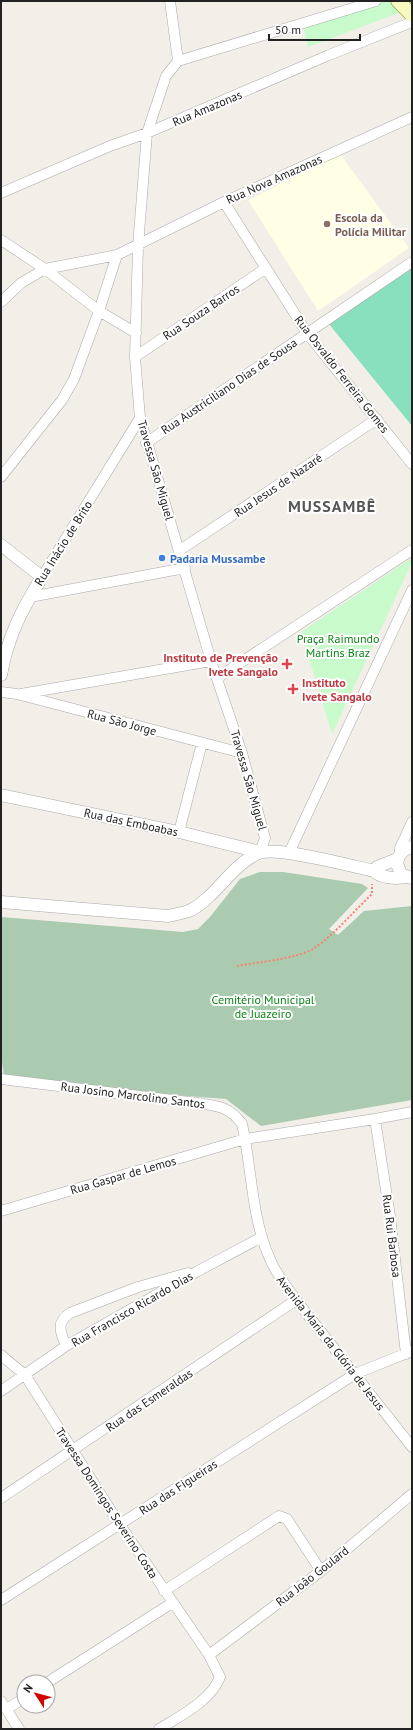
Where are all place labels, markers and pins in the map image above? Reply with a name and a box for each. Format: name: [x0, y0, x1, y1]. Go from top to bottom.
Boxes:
place label: Escola da Polícia Militar: [335, 210, 407, 239]
marker: Escola da Polícia Militar: [322, 219, 332, 229]
place label: Padaria Mussambe: [170, 551, 266, 566]
marker: Padaria Mussambe: [157, 553, 167, 563]
place label: Instituto de Prevenção Ivete Sangalo: [163, 650, 279, 679]
marker: Instituto de Prevenção Ivete Sangalo: [281, 658, 293, 670]
place label: Instituto Ivete Sangalo: [302, 675, 372, 704]
marker: Instituto Ivete Sangalo: [287, 683, 299, 695]

